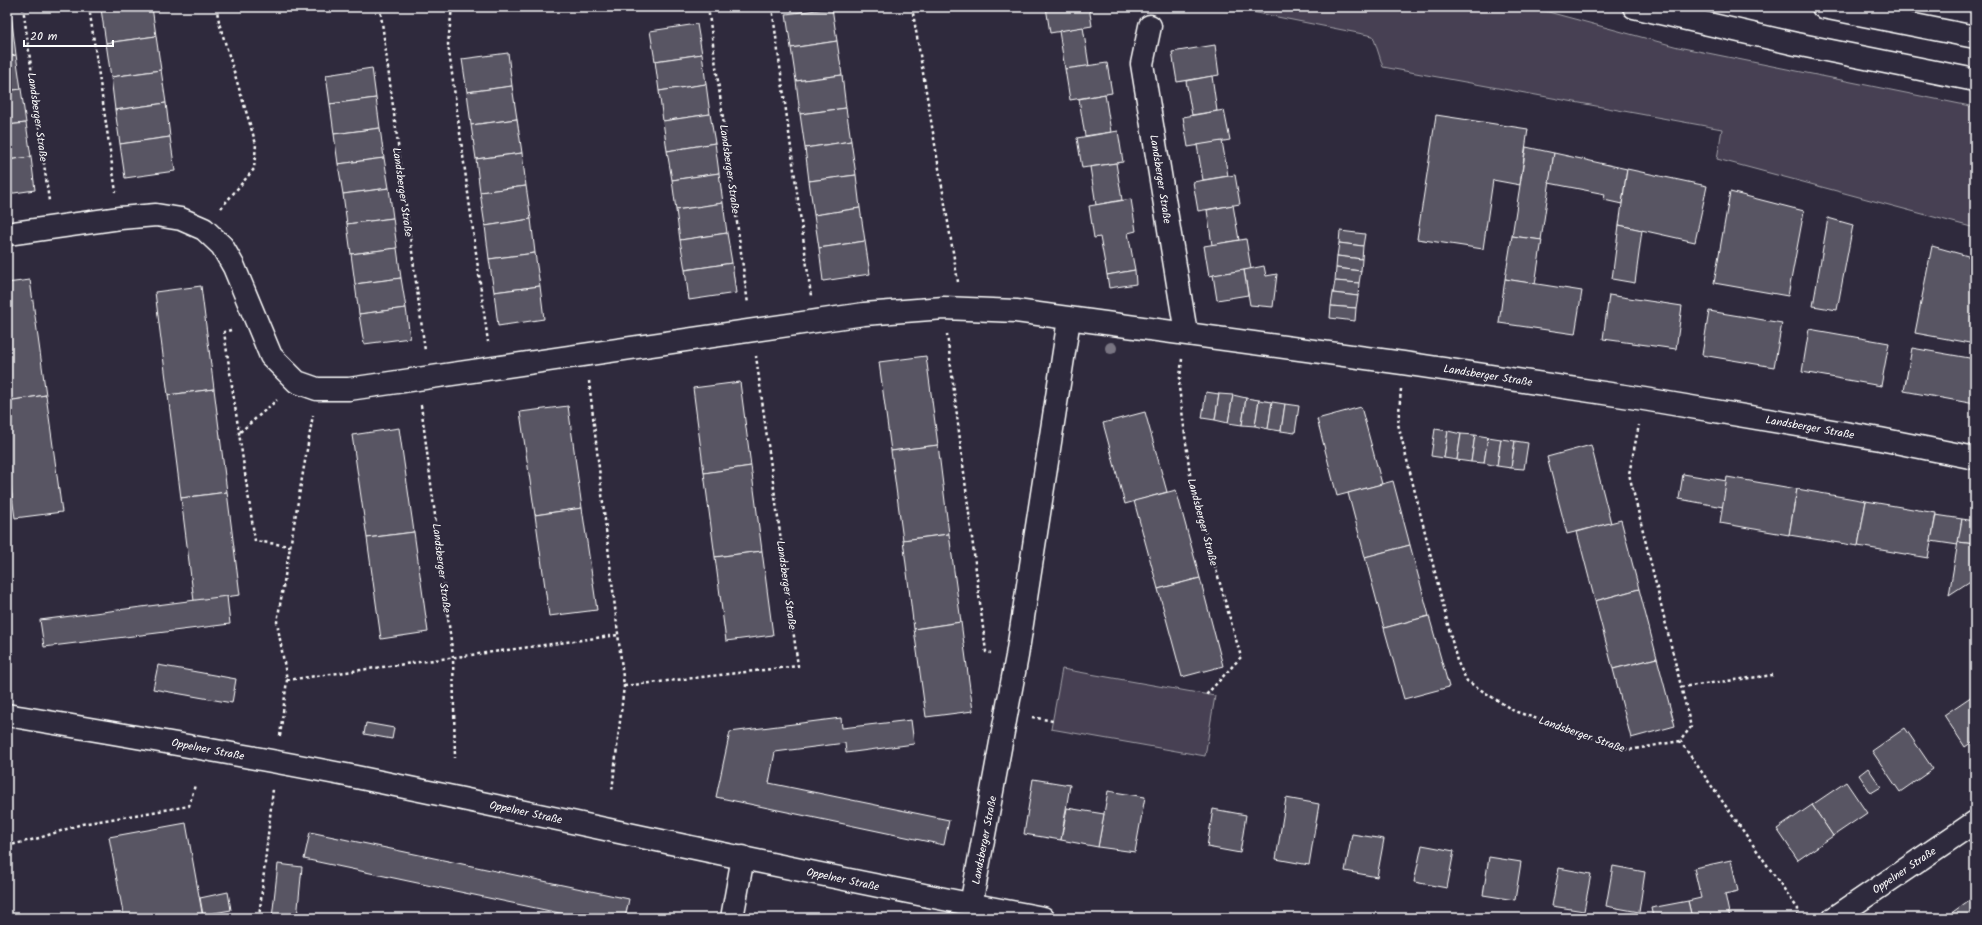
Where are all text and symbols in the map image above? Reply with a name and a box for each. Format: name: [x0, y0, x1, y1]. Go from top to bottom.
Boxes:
scale bar: [24, 22, 113, 48]
text: 20 m: [30, 27, 58, 46]
street label: Landsberger Straße: [22, 71, 52, 163]
street label: Landsberger Straße: [714, 123, 744, 215]
street label: Landsberger Straße: [1144, 133, 1176, 225]
street label: Landsberger Straße: [387, 146, 417, 238]
street label: Landsberger Straße: [1442, 360, 1534, 392]
street label: Landsberger Straße: [1764, 411, 1856, 445]
street label: Landsberger Straße: [1182, 476, 1222, 568]
street label: Landsberger Straße: [427, 522, 455, 614]
street label: Landsberger Straße: [771, 539, 801, 631]
street label: Landsberger Straße: [1536, 712, 1627, 758]
street label: Oppelner Straße: [170, 734, 246, 766]
street label: Landsberger Straße: [968, 794, 1002, 886]
street label: Oppelner Straße: [488, 796, 564, 829]
street label: Oppelner Straße: [1869, 843, 1940, 899]
street label: Oppelner Straße: [805, 863, 881, 896]

